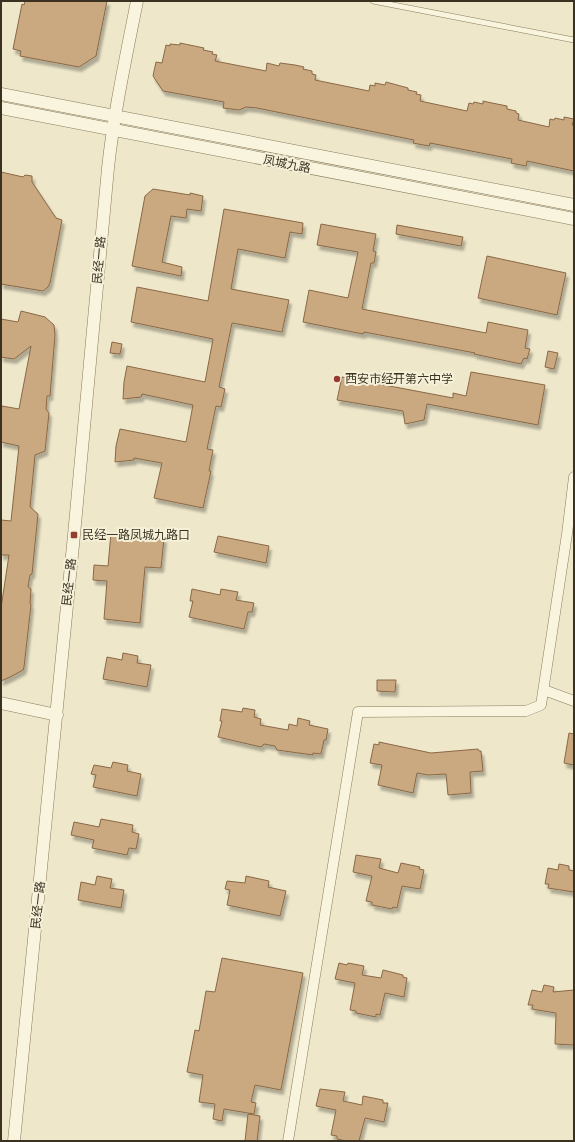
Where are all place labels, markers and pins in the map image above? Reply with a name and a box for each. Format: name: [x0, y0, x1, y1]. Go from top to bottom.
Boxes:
place label: 西安市经开第六中学: [345, 371, 453, 386]
marker: 西安市经开第六中学: [332, 374, 342, 384]
place label: 民经一路凤城九路口: [82, 527, 190, 542]
marker: 民经一路凤城九路口: [69, 530, 79, 540]

